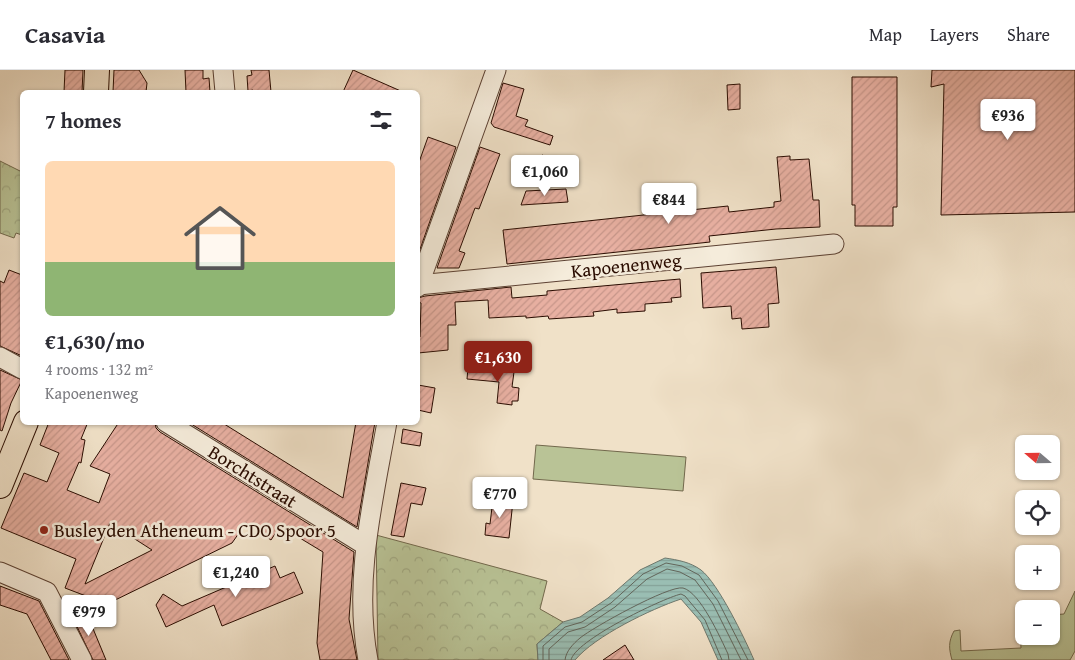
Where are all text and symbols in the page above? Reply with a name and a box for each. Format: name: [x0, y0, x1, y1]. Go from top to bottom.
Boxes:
text: Casavia: [25, 17, 105, 52]
text: Map: [869, 21, 902, 48]
text: Layers: [930, 21, 979, 48]
text: Share: [1007, 21, 1050, 48]
pin: €936: [978, 98, 1038, 141]
text: €936: [991, 103, 1025, 127]
text: 7 homes: [45, 105, 121, 136]
icon: filters: [367, 106, 395, 134]
pin: €1,060: [504, 154, 586, 197]
text: €1,060: [522, 159, 568, 183]
pin: €844: [639, 182, 699, 225]
text: €844: [652, 187, 686, 211]
icon: home: [175, 193, 265, 283]
street label: Kapoenenweg: [569, 245, 683, 285]
text: €1,630/mo: [45, 326, 145, 357]
pin: €1,630: [457, 340, 539, 383]
text: €1,630: [475, 345, 521, 369]
text: 4 rooms · 132 m²: [45, 357, 153, 381]
text: Kapoenenweg: [45, 381, 138, 405]
north arrow: [1015, 435, 1060, 480]
map controls: [1015, 435, 1060, 645]
street label: Borchtstraat: [203, 438, 303, 515]
pin: €770: [470, 476, 530, 519]
text: €770: [483, 481, 517, 505]
button: locate: [1015, 490, 1060, 535]
place label: Busleyden Atheneum - CDO Spoor 5: [54, 516, 336, 544]
marker: Busleyden Atheneum - CDO Spoor 5: [38, 524, 50, 536]
button: +: [1015, 545, 1060, 590]
pin: €1,240: [195, 556, 277, 598]
text: €1,240: [213, 560, 259, 584]
pin: €979: [59, 594, 119, 637]
text: €979: [72, 599, 106, 623]
button: −: [1015, 600, 1060, 645]

